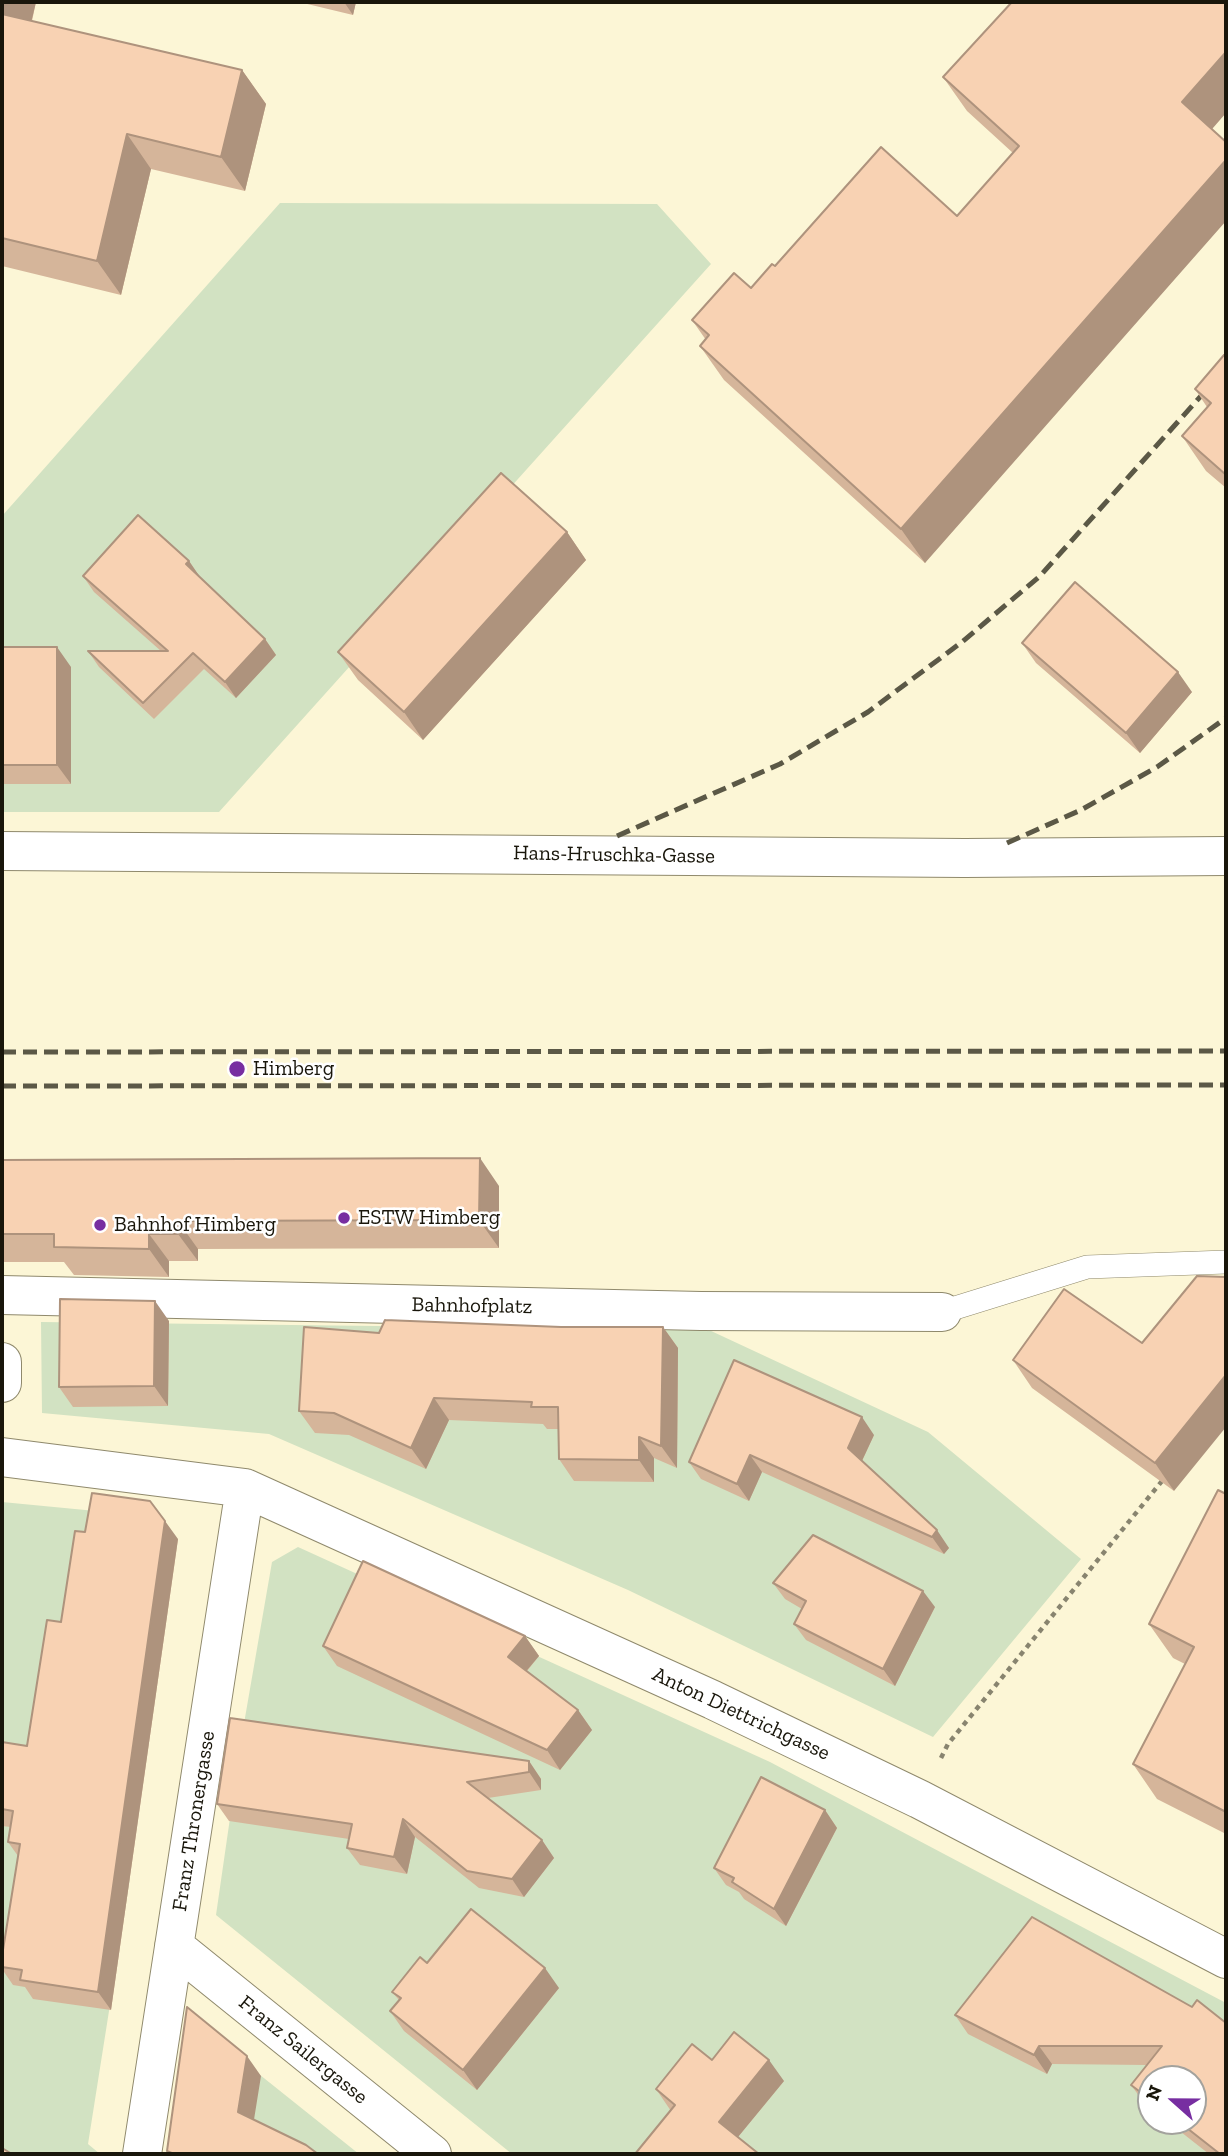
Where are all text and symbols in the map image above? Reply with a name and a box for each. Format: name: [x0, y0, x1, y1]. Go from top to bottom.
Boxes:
street label: Hans-Hruschka-Gasse: [513, 841, 715, 869]
place label: Himberg: [253, 1056, 334, 1082]
marker: Himberg: [227, 1059, 247, 1079]
place label: ESTW Himberg: [358, 1205, 500, 1231]
marker: ESTW Himberg: [336, 1210, 352, 1226]
place label: Bahnhof Himberg: [114, 1212, 276, 1238]
marker: Bahnhof Himberg: [92, 1217, 108, 1233]
street label: Bahnhofplatz: [411, 1292, 533, 1320]
street label: Anton Diettrichgasse: [648, 1662, 834, 1766]
street label: Franz Thronergasse: [167, 1729, 221, 1913]
street label: Franz Sailergasse: [233, 1990, 373, 2110]
north arrow: [1137, 2065, 1207, 2135]
text: N: [1140, 2082, 1167, 2104]

